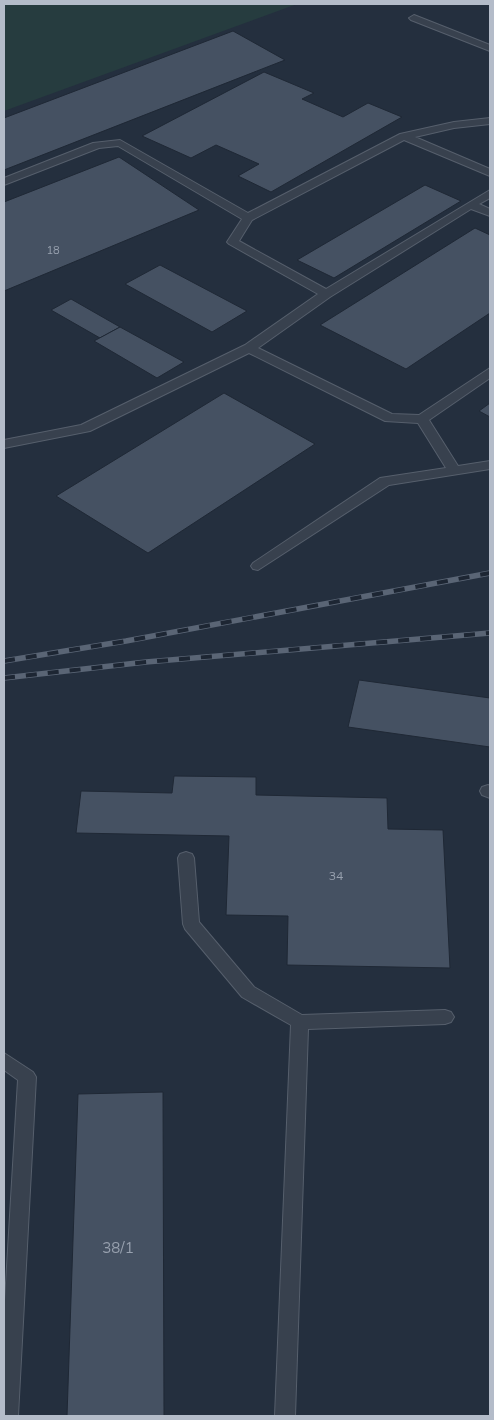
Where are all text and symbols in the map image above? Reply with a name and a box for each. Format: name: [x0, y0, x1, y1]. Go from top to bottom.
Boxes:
house number: 18: [46, 243, 60, 257]
house number: 34: [329, 868, 343, 883]
house number: 38/1: [102, 1238, 134, 1257]

